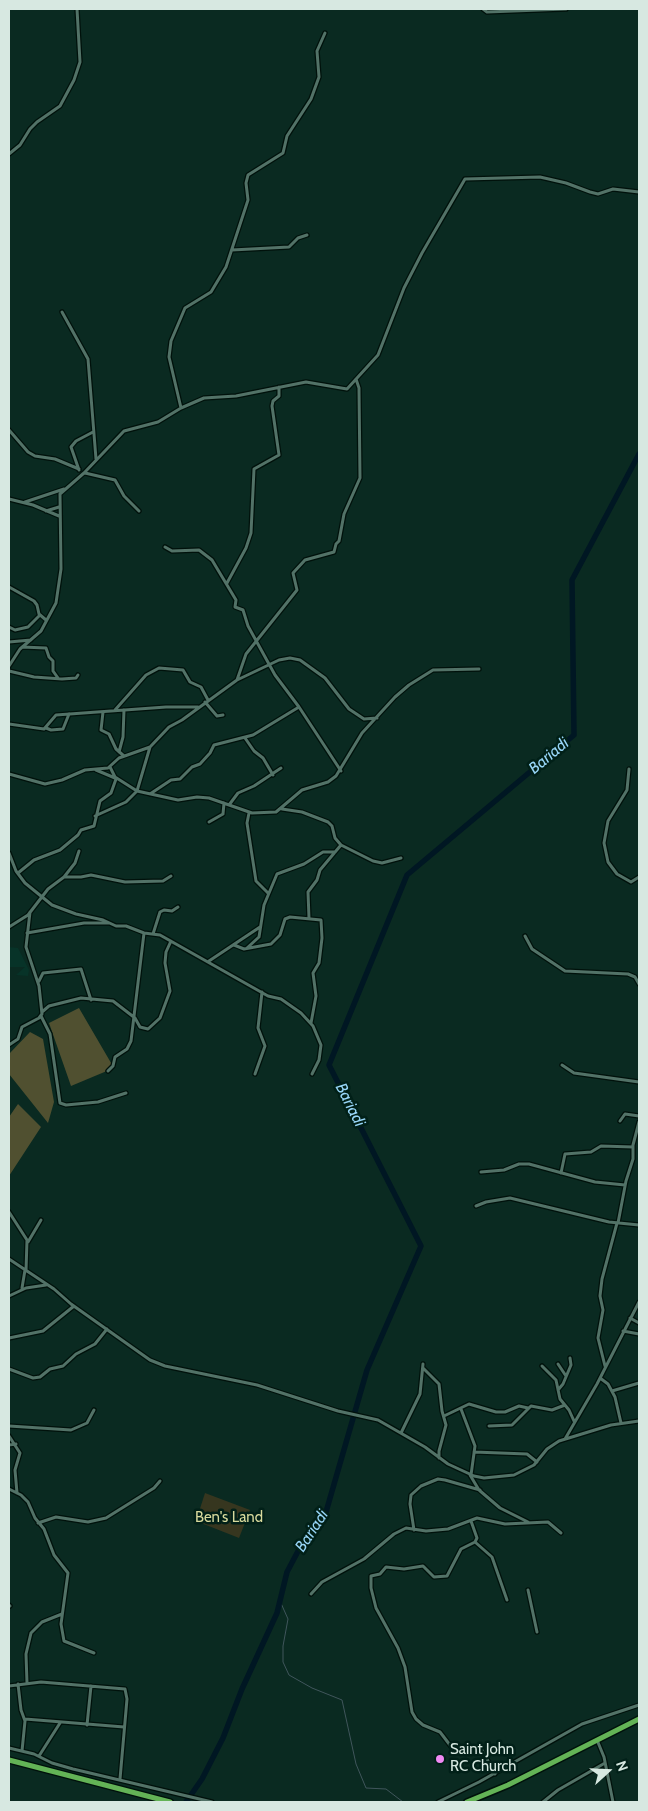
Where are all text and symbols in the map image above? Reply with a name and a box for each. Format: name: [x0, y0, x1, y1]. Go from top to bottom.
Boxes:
water label: Bariadi: [525, 734, 573, 778]
water label: Bariadi: [331, 1080, 369, 1130]
water label: Bariadi: [291, 1506, 333, 1556]
park label: Ben's Land: [195, 1509, 263, 1527]
place label: Saint John RC Church: [450, 1741, 516, 1776]
north arrow: [583, 1746, 633, 1796]
marker: Saint John RC Church: [434, 1753, 446, 1765]
text: N: [612, 1758, 632, 1774]

